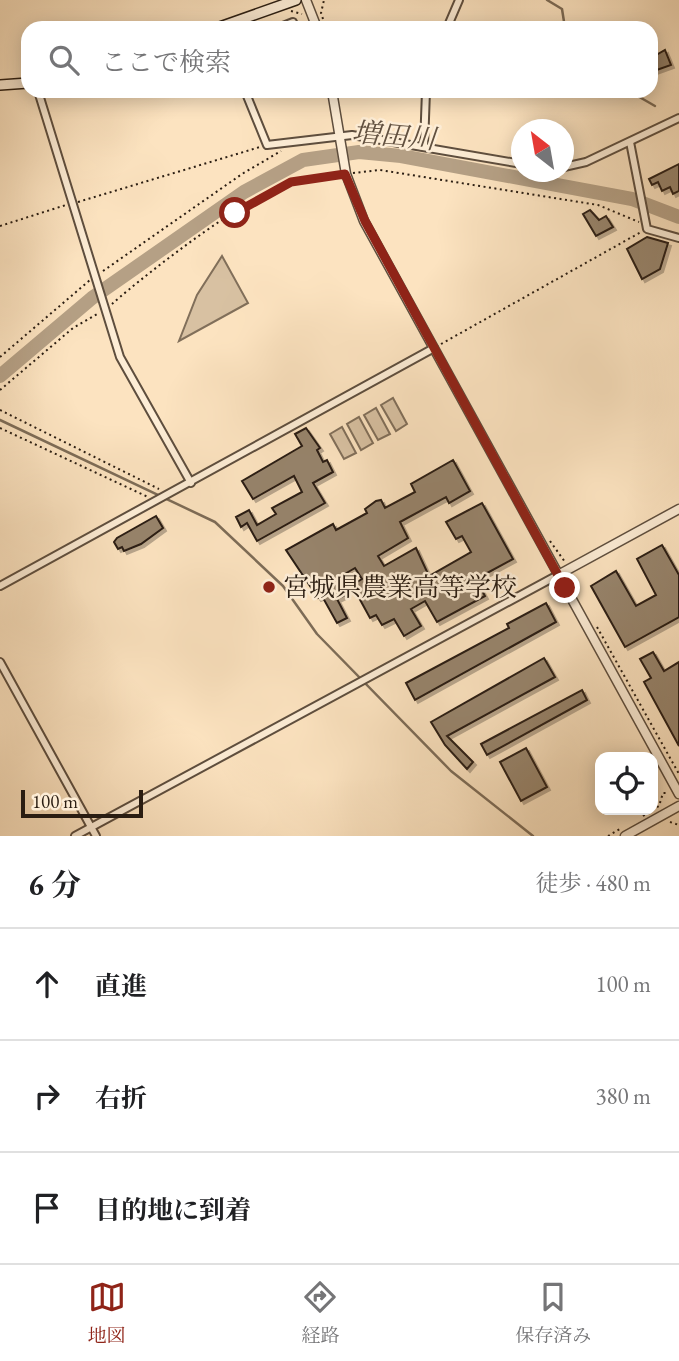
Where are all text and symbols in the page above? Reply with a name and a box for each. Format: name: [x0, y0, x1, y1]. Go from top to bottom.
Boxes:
search box: [21, 21, 658, 98]
icon: search: [45, 41, 83, 79]
text: ここで検索: [101, 45, 231, 79]
water label: 増田川: [351, 113, 440, 157]
north arrow: [511, 119, 574, 182]
route start: [219, 197, 250, 228]
place label: 宮城県農業高等学校: [283, 570, 517, 604]
route end: [549, 572, 580, 603]
marker: 宮城県農業高等学校: [261, 579, 277, 595]
map controls: [595, 752, 658, 815]
button: locate: [595, 752, 658, 815]
scale bar: [21, 787, 144, 819]
text: 100 m: [32, 789, 78, 814]
text: 6 分: [28, 865, 81, 904]
text: 徒歩 · 480 m: [536, 868, 651, 898]
icon: ahead: [28, 965, 66, 1003]
text: 直進: [95, 969, 147, 1003]
text: 100 m: [595, 969, 651, 999]
icon: right: [28, 1077, 66, 1115]
text: 右折: [95, 1081, 147, 1115]
text: 380 m: [595, 1081, 651, 1111]
icon: arrive: [28, 1189, 66, 1227]
text: 目的地に到着: [95, 1193, 251, 1227]
tab: 地図: [88, 1278, 126, 1348]
tab: 経路: [301, 1278, 339, 1348]
tab: 保存済み: [515, 1278, 591, 1348]

